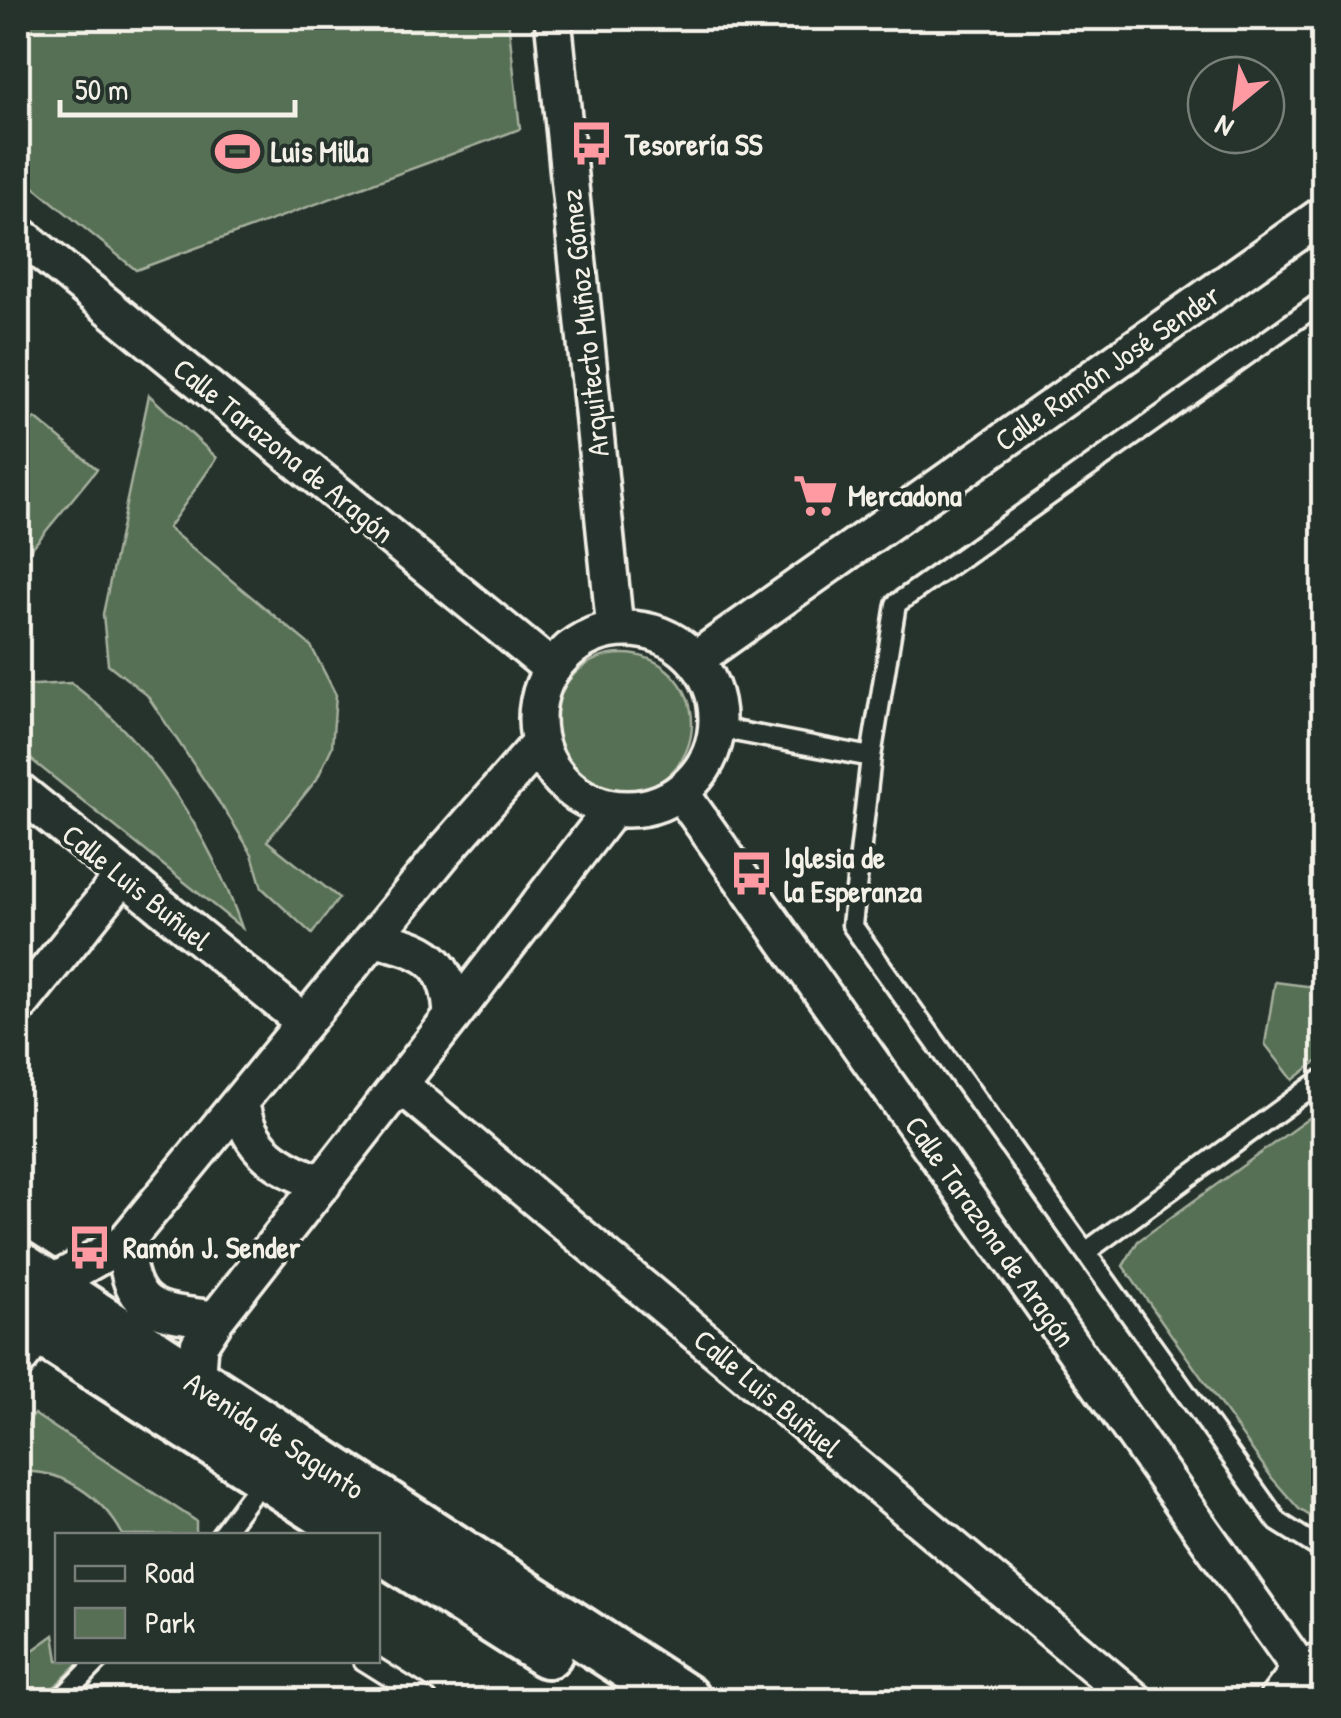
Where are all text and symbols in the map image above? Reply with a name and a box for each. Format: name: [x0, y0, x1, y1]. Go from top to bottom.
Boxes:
scale bar: [60, 55, 295, 117]
north arrow: [1186, 55, 1286, 155]
text: 50 m: [75, 69, 128, 109]
text: N: [1208, 107, 1240, 147]
bus stop icon: Tesorería SS: [568, 120, 616, 168]
place label: Tesorería SS: [624, 124, 763, 164]
sports icon: Luis Milla: [214, 127, 262, 175]
place label: Luis Milla: [271, 131, 369, 171]
street label: Arquitecto Muñoz Gómez: [550, 187, 618, 459]
street label: Calle Ramón José Sender: [986, 274, 1228, 460]
street label: Calle Tarazona de Aragón: [165, 348, 403, 552]
supermarket icon: Mercadona: [791, 471, 839, 519]
place label: Mercadona: [848, 475, 962, 515]
street label: Calle Luis Buñuel: [54, 815, 220, 960]
place label: Iglesia de la Esperanza: [784, 837, 922, 912]
bus stop icon: Iglesia de la Esperanza: [727, 850, 775, 898]
street label: Calle Tarazona de Aragón: [896, 1107, 1086, 1355]
bus stop icon: Ramón J. Sender: [66, 1223, 114, 1271]
place label: Ramón J. Sender: [123, 1227, 301, 1267]
street label: Calle Luis Buñuel: [686, 1320, 850, 1466]
street label: Avenida de Sagunto: [177, 1362, 373, 1508]
legend: [55, 1533, 380, 1663]
text: Road: [145, 1552, 194, 1592]
text: Park: [145, 1602, 195, 1642]

